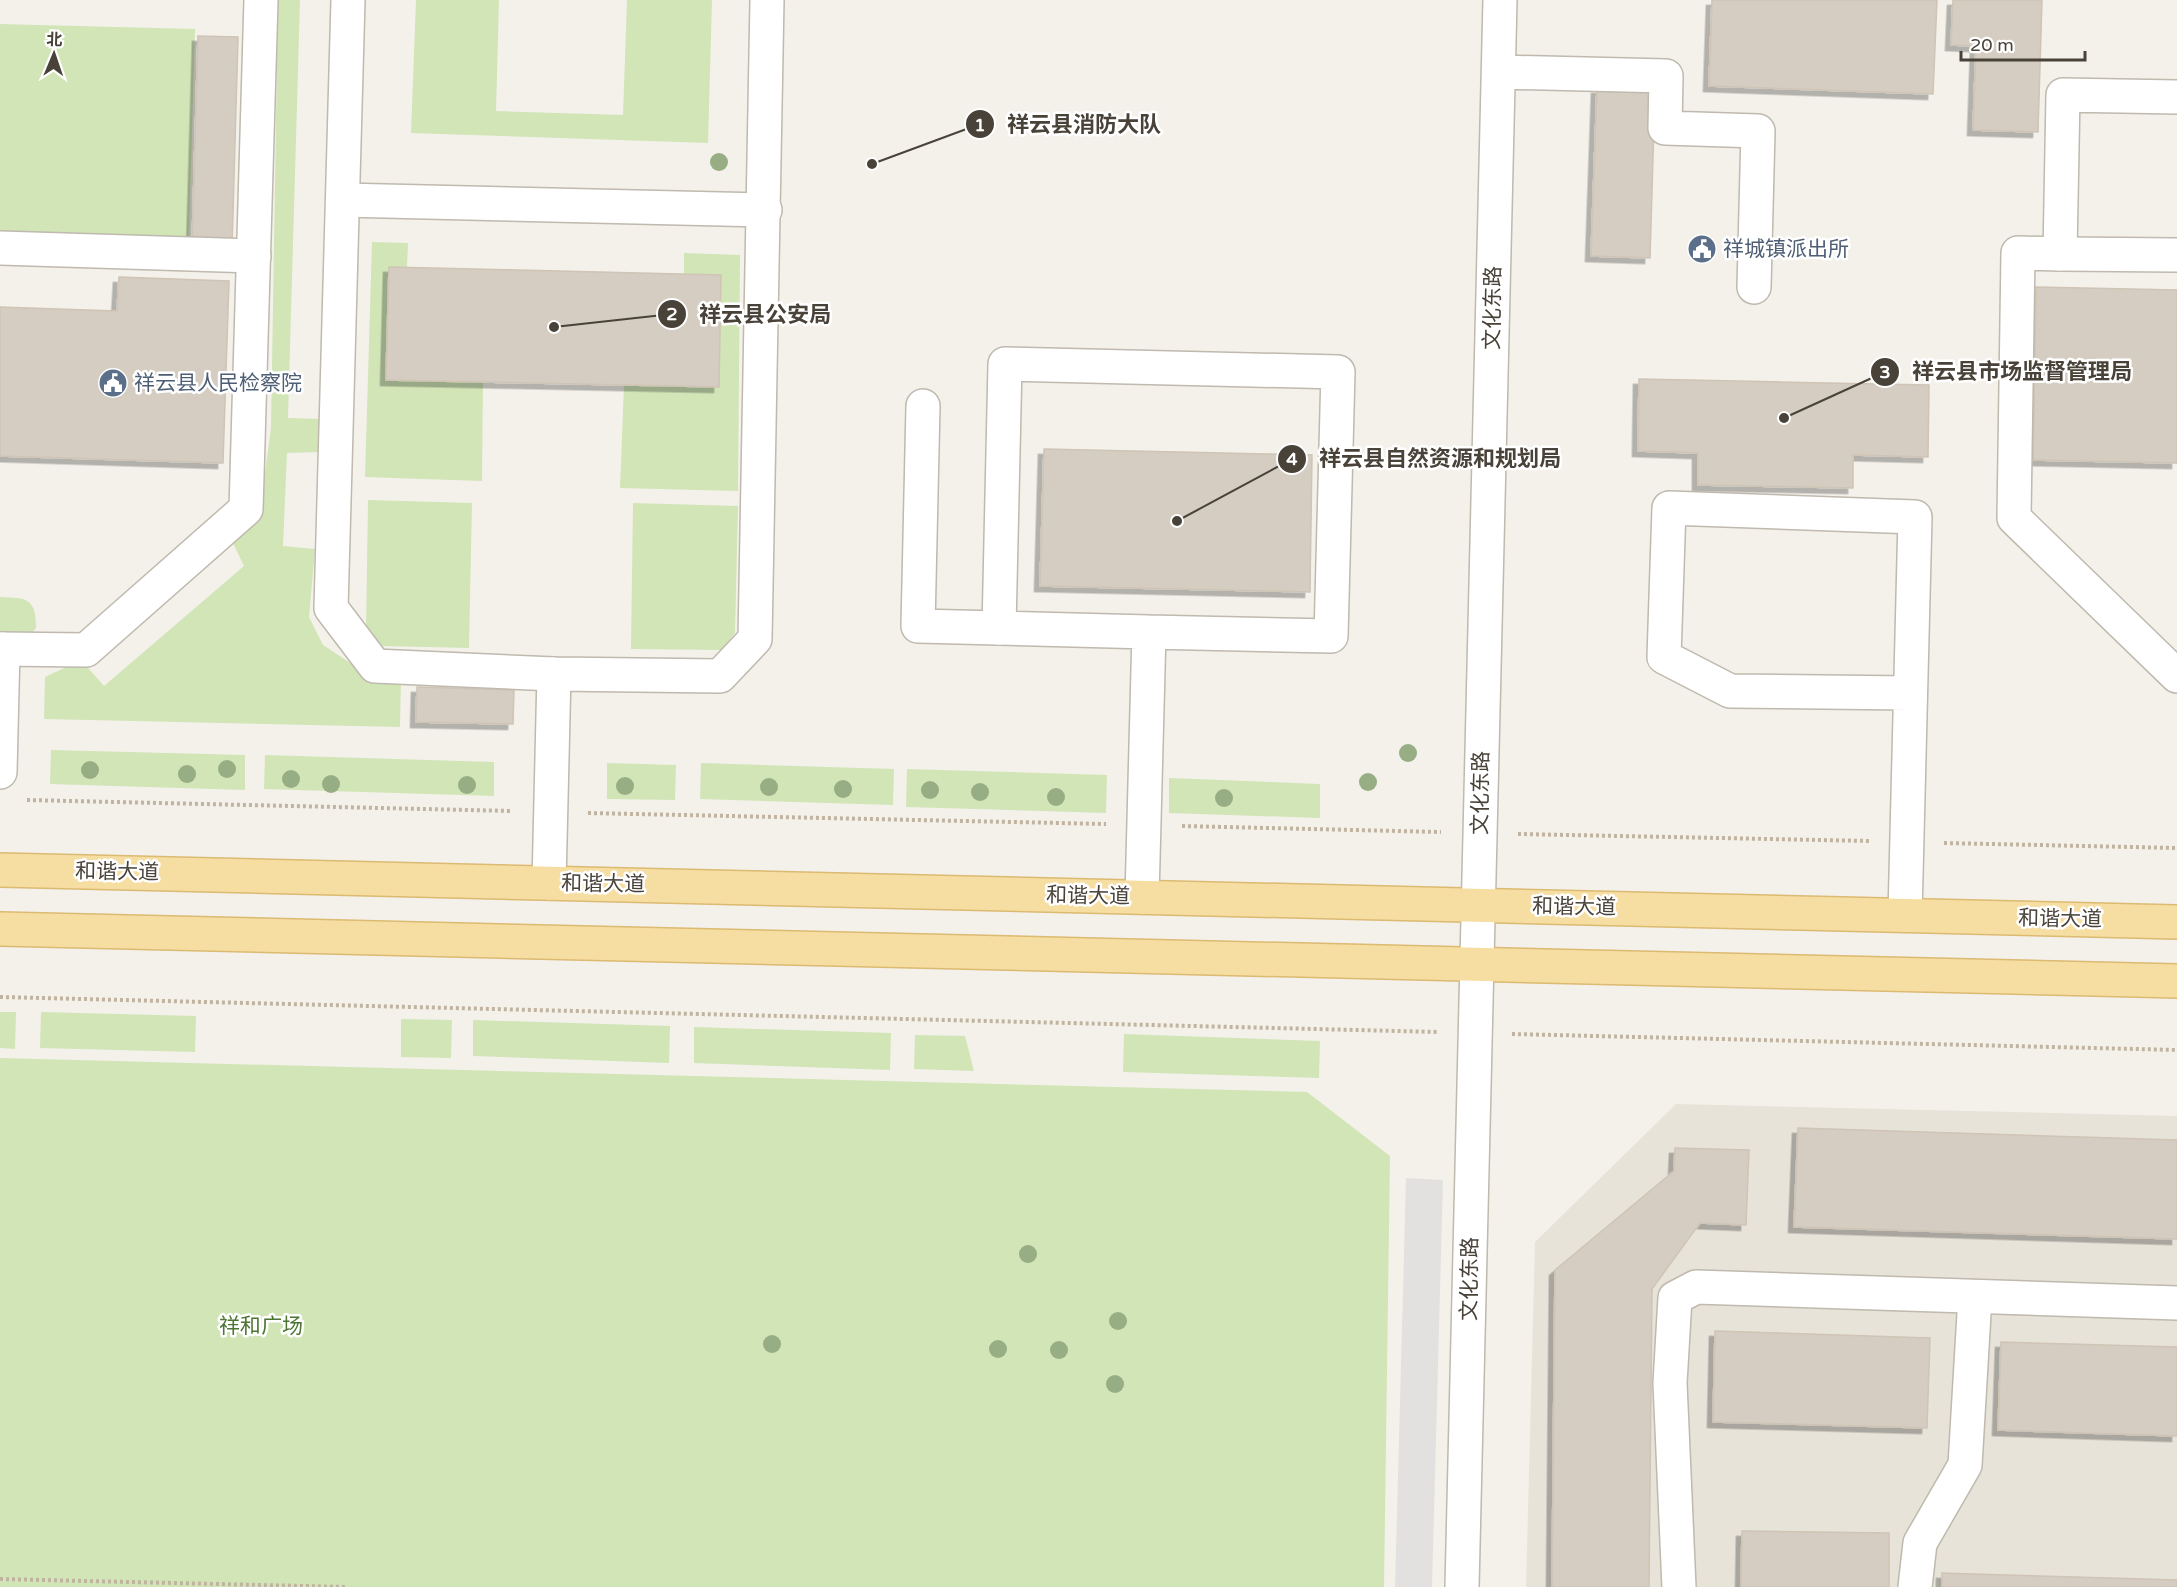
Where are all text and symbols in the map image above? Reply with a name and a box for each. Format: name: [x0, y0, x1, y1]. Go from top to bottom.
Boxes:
north arrow: [24, 24, 84, 84]
scale bar: [1961, 24, 2086, 62]
text: 北: [46, 30, 63, 50]
text: 20 m: [1970, 34, 2014, 56]
callout: 祥云县消防大队: [965, 104, 1173, 144]
text: 祥云县消防大队: [1007, 112, 1161, 138]
text: 1: [974, 114, 986, 136]
public building icon: 祥城镇派出所: [1686, 233, 1718, 265]
place label: 祥城镇派出所: [1723, 237, 1849, 262]
street label: 文化东路: [1480, 266, 1506, 350]
callout: 祥云县公安局: [657, 294, 843, 334]
text: 祥云县公安局: [699, 302, 831, 328]
text: 2: [666, 303, 678, 325]
callout: 祥云县市场监督管理局: [1870, 352, 2144, 392]
text: 祥云县市场监督管理局: [1912, 359, 2132, 385]
text: 3: [1879, 361, 1891, 383]
public building icon: 祥云县人民检察院: [97, 367, 129, 399]
place label: 祥云县人民检察院: [134, 371, 302, 396]
callout: 祥云县自然资源和规划局: [1277, 439, 1573, 479]
text: 祥云县自然资源和规划局: [1319, 446, 1561, 472]
text: 4: [1286, 448, 1298, 470]
street label: 文化东路: [1468, 751, 1494, 835]
street label: 和谐大道: [75, 859, 159, 885]
street label: 和谐大道: [561, 871, 645, 897]
street label: 和谐大道: [1046, 883, 1130, 909]
street label: 和谐大道: [1532, 894, 1616, 920]
street label: 和谐大道: [2018, 906, 2102, 932]
street label: 文化东路: [1457, 1237, 1483, 1321]
park label: 祥和广场: [219, 1314, 303, 1339]

